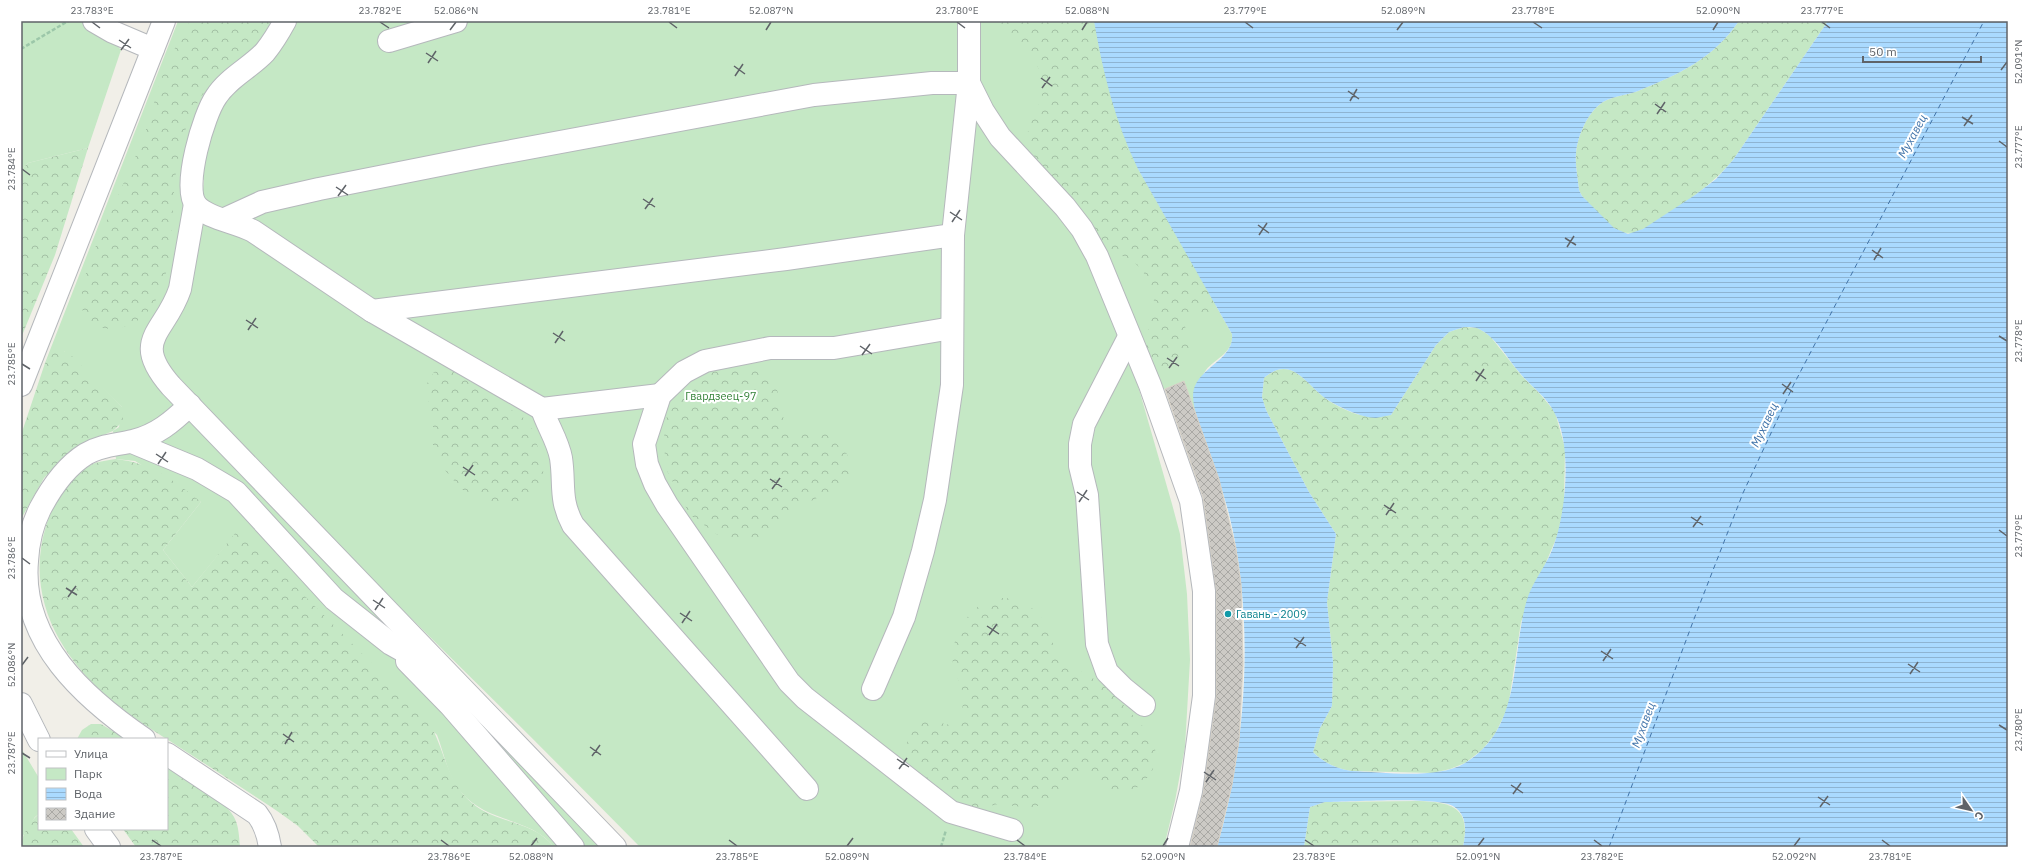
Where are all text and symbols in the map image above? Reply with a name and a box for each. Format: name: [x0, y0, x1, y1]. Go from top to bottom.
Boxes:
text: 23.783°E: [70, 4, 114, 17]
text: 23.782°E: [358, 4, 402, 17]
text: 52.086°N: [434, 4, 478, 17]
text: 23.781°E: [647, 4, 691, 17]
text: 52.087°N: [749, 4, 793, 17]
text: 23.780°E: [935, 4, 979, 17]
text: 52.088°N: [1065, 4, 1109, 17]
text: 23.779°E: [1223, 4, 1267, 17]
text: 52.089°N: [1381, 4, 1425, 17]
text: 23.778°E: [1511, 4, 1555, 17]
text: 52.090°N: [1696, 4, 1740, 17]
text: 23.777°E: [1800, 4, 1844, 17]
scale bar: [1863, 38, 1981, 64]
text: 52.091°N: [2012, 40, 2025, 84]
text: 50 m: [1869, 44, 1897, 59]
water label: Мухавец: [1894, 111, 1930, 160]
text: 23.777°E: [2012, 125, 2025, 169]
text: 23.784°E: [5, 147, 18, 191]
text: 23.778°E: [2012, 319, 2025, 363]
text: 23.785°E: [5, 342, 18, 386]
park label: Гвардзеец-97: [685, 389, 757, 403]
water label: Мухавец: [1747, 400, 1781, 450]
text: 23.779°E: [2012, 514, 2025, 558]
text: 23.786°E: [5, 536, 18, 580]
place label: Гавань - 2009: [1236, 607, 1307, 621]
marker: Гавань - 2009: [1223, 609, 1233, 619]
text: 52.086°N: [5, 643, 18, 687]
water label: Мухавец: [1628, 700, 1658, 750]
text: 23.780°E: [2012, 708, 2025, 752]
text: 23.787°E: [5, 731, 18, 775]
legend: [38, 738, 168, 830]
text: Улица: [74, 746, 108, 761]
text: Парк: [74, 766, 103, 781]
text: Вода: [74, 786, 103, 801]
north arrow: [1951, 790, 1991, 830]
text: Здание: [74, 806, 116, 821]
text: С: [1971, 809, 1987, 822]
text: 23.787°E: [139, 850, 183, 863]
text: 23.786°E: [427, 850, 471, 863]
text: 52.088°N: [509, 850, 553, 863]
text: 23.785°E: [715, 850, 759, 863]
text: 52.089°N: [825, 850, 869, 863]
text: 23.784°E: [1003, 850, 1047, 863]
text: 52.090°N: [1141, 850, 1185, 863]
text: 23.783°E: [1292, 850, 1336, 863]
text: 52.091°N: [1456, 850, 1500, 863]
text: 23.782°E: [1580, 850, 1624, 863]
text: 52.092°N: [1772, 850, 1816, 863]
text: 23.781°E: [1868, 850, 1912, 863]

